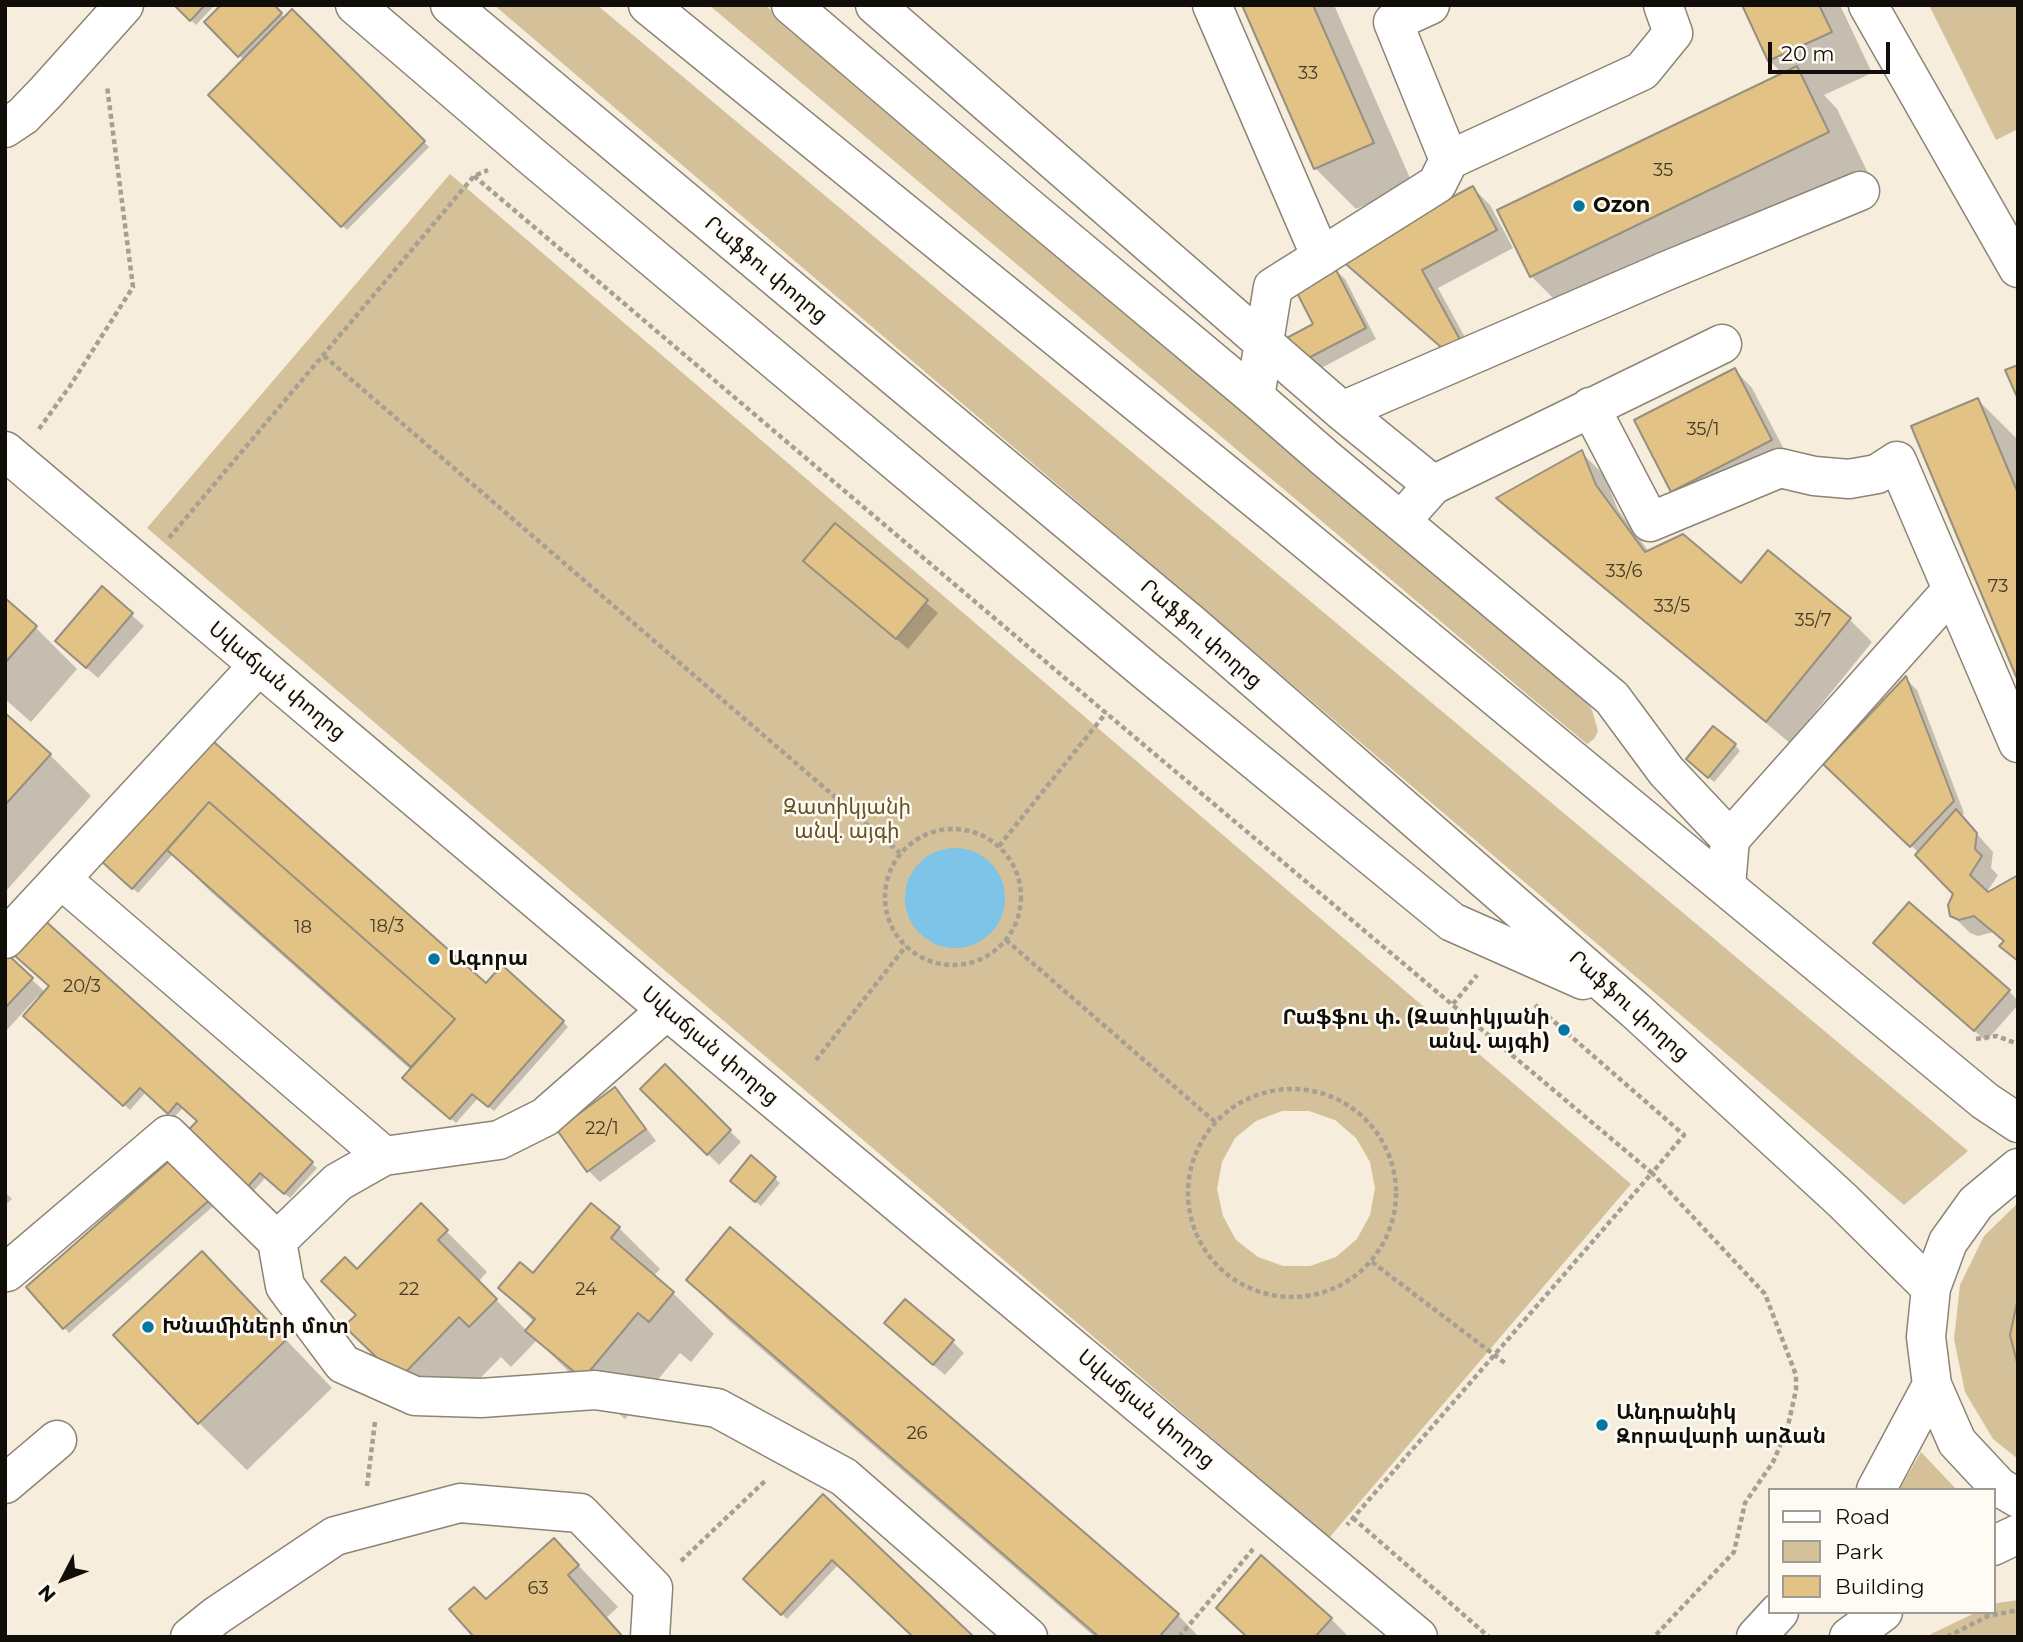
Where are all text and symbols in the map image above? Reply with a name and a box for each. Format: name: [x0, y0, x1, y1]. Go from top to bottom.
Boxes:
scale bar: [1771, 28, 1894, 72]
text: 20 m: [1781, 41, 1835, 66]
house number: 33: [1298, 63, 1318, 85]
house number: 35: [1653, 160, 1673, 182]
place label: Ozon: [1593, 193, 1650, 219]
marker: Ozon: [1571, 198, 1587, 214]
street label: Րաֆֆու փողոց: [699, 211, 833, 329]
house number: 35/1: [1686, 419, 1720, 441]
house number: 33/6: [1606, 561, 1642, 583]
street label: Րաֆֆու փողոց: [1135, 574, 1267, 694]
house number: 73: [1988, 576, 2008, 598]
house number: 33/5: [1654, 596, 1690, 618]
house number: 35/7: [1794, 610, 1832, 632]
street label: Սվաճյան փողոց: [203, 616, 351, 746]
park label: Զատիկյանի անվ. այգի: [783, 795, 911, 845]
house number: 18/3: [370, 916, 404, 938]
house number: 18: [294, 917, 312, 939]
street label: Րաֆֆու փողոց: [1564, 945, 1694, 1067]
place label: Ագորա: [448, 946, 528, 972]
marker: Ագորա: [426, 951, 442, 967]
house number: 20/3: [63, 976, 101, 998]
street label: Սվաճյան փողոց: [636, 981, 784, 1111]
place label: Րաֆֆու փ. (Զատիկյանի անվ. այգի): [1282, 1005, 1550, 1055]
marker: Րաֆֆու փ. (Զատիկյանի անվ. այգի): [1556, 1022, 1572, 1038]
house number: 22/1: [585, 1118, 619, 1140]
house number: 22: [399, 1279, 419, 1301]
house number: 24: [575, 1279, 597, 1301]
place label: Խնամիների մոտ: [162, 1314, 349, 1340]
marker: Խնամիների մոտ: [140, 1319, 156, 1335]
street label: Սվաճյան փողոց: [1072, 1344, 1220, 1474]
place label: Անդրանիկ Զորավարի արձան: [1616, 1400, 1826, 1450]
marker: Անդրանիկ Զորավարի արձան: [1594, 1417, 1610, 1433]
house number: 26: [906, 1423, 928, 1445]
legend: [1768, 1488, 1995, 1614]
text: Road: [1835, 1504, 1890, 1529]
text: Park: [1835, 1539, 1883, 1564]
north arrow: [28, 1544, 98, 1614]
text: Building: [1835, 1574, 1925, 1599]
house number: 63: [527, 1578, 549, 1600]
text: N: [33, 1580, 61, 1607]

